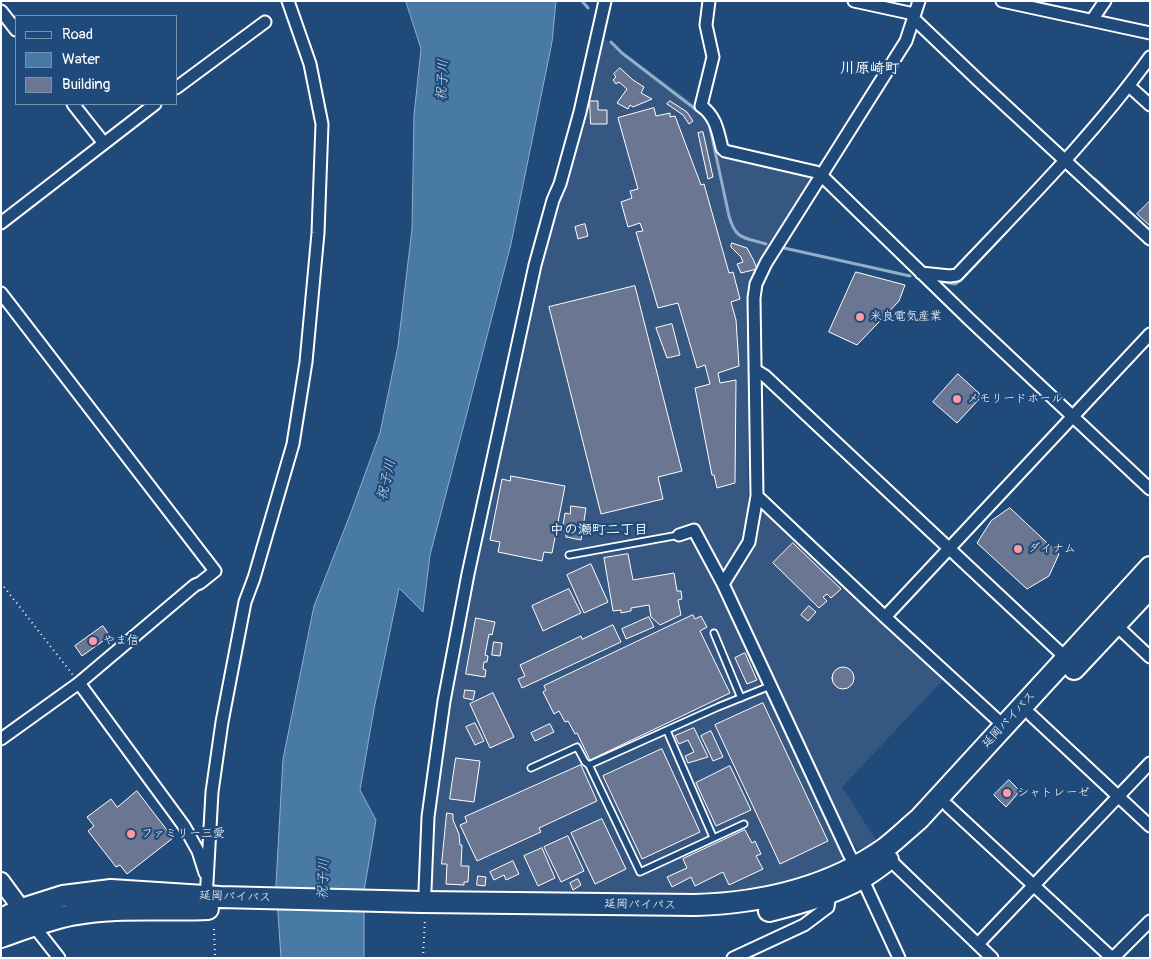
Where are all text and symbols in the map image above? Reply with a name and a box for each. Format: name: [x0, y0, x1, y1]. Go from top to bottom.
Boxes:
legend: [15, 15, 178, 105]
text: Road: [62, 25, 93, 44]
text: Water: [62, 50, 100, 69]
water label: 祝子川: [434, 59, 452, 101]
district label: 川原崎町: [840, 60, 900, 78]
text: Building: [62, 75, 110, 94]
place label: 米良電気産業: [870, 310, 942, 324]
marker: 米良電気産業: [854, 311, 866, 323]
place label: メモリードホール: [967, 392, 1063, 406]
marker: メモリードホール: [951, 393, 963, 405]
water label: 祝子川: [374, 458, 400, 502]
district label: 中の瀬町二丁目: [550, 522, 648, 538]
place label: ダイナム: [1028, 542, 1076, 556]
marker: ダイナム: [1012, 543, 1024, 555]
place label: やま信: [103, 634, 139, 648]
marker: やま信: [87, 635, 99, 647]
street label: 延岡バイパス: [979, 689, 1039, 751]
place label: シャトレーゼ: [1017, 786, 1089, 800]
marker: シャトレーゼ: [1001, 787, 1013, 799]
place label: ファミリー三愛: [141, 827, 225, 841]
marker: ファミリー三愛: [125, 828, 137, 840]
water label: 祝子川: [315, 858, 333, 900]
street label: 延岡バイパス: [199, 889, 271, 905]
street label: 延岡バイパス: [604, 897, 676, 913]

